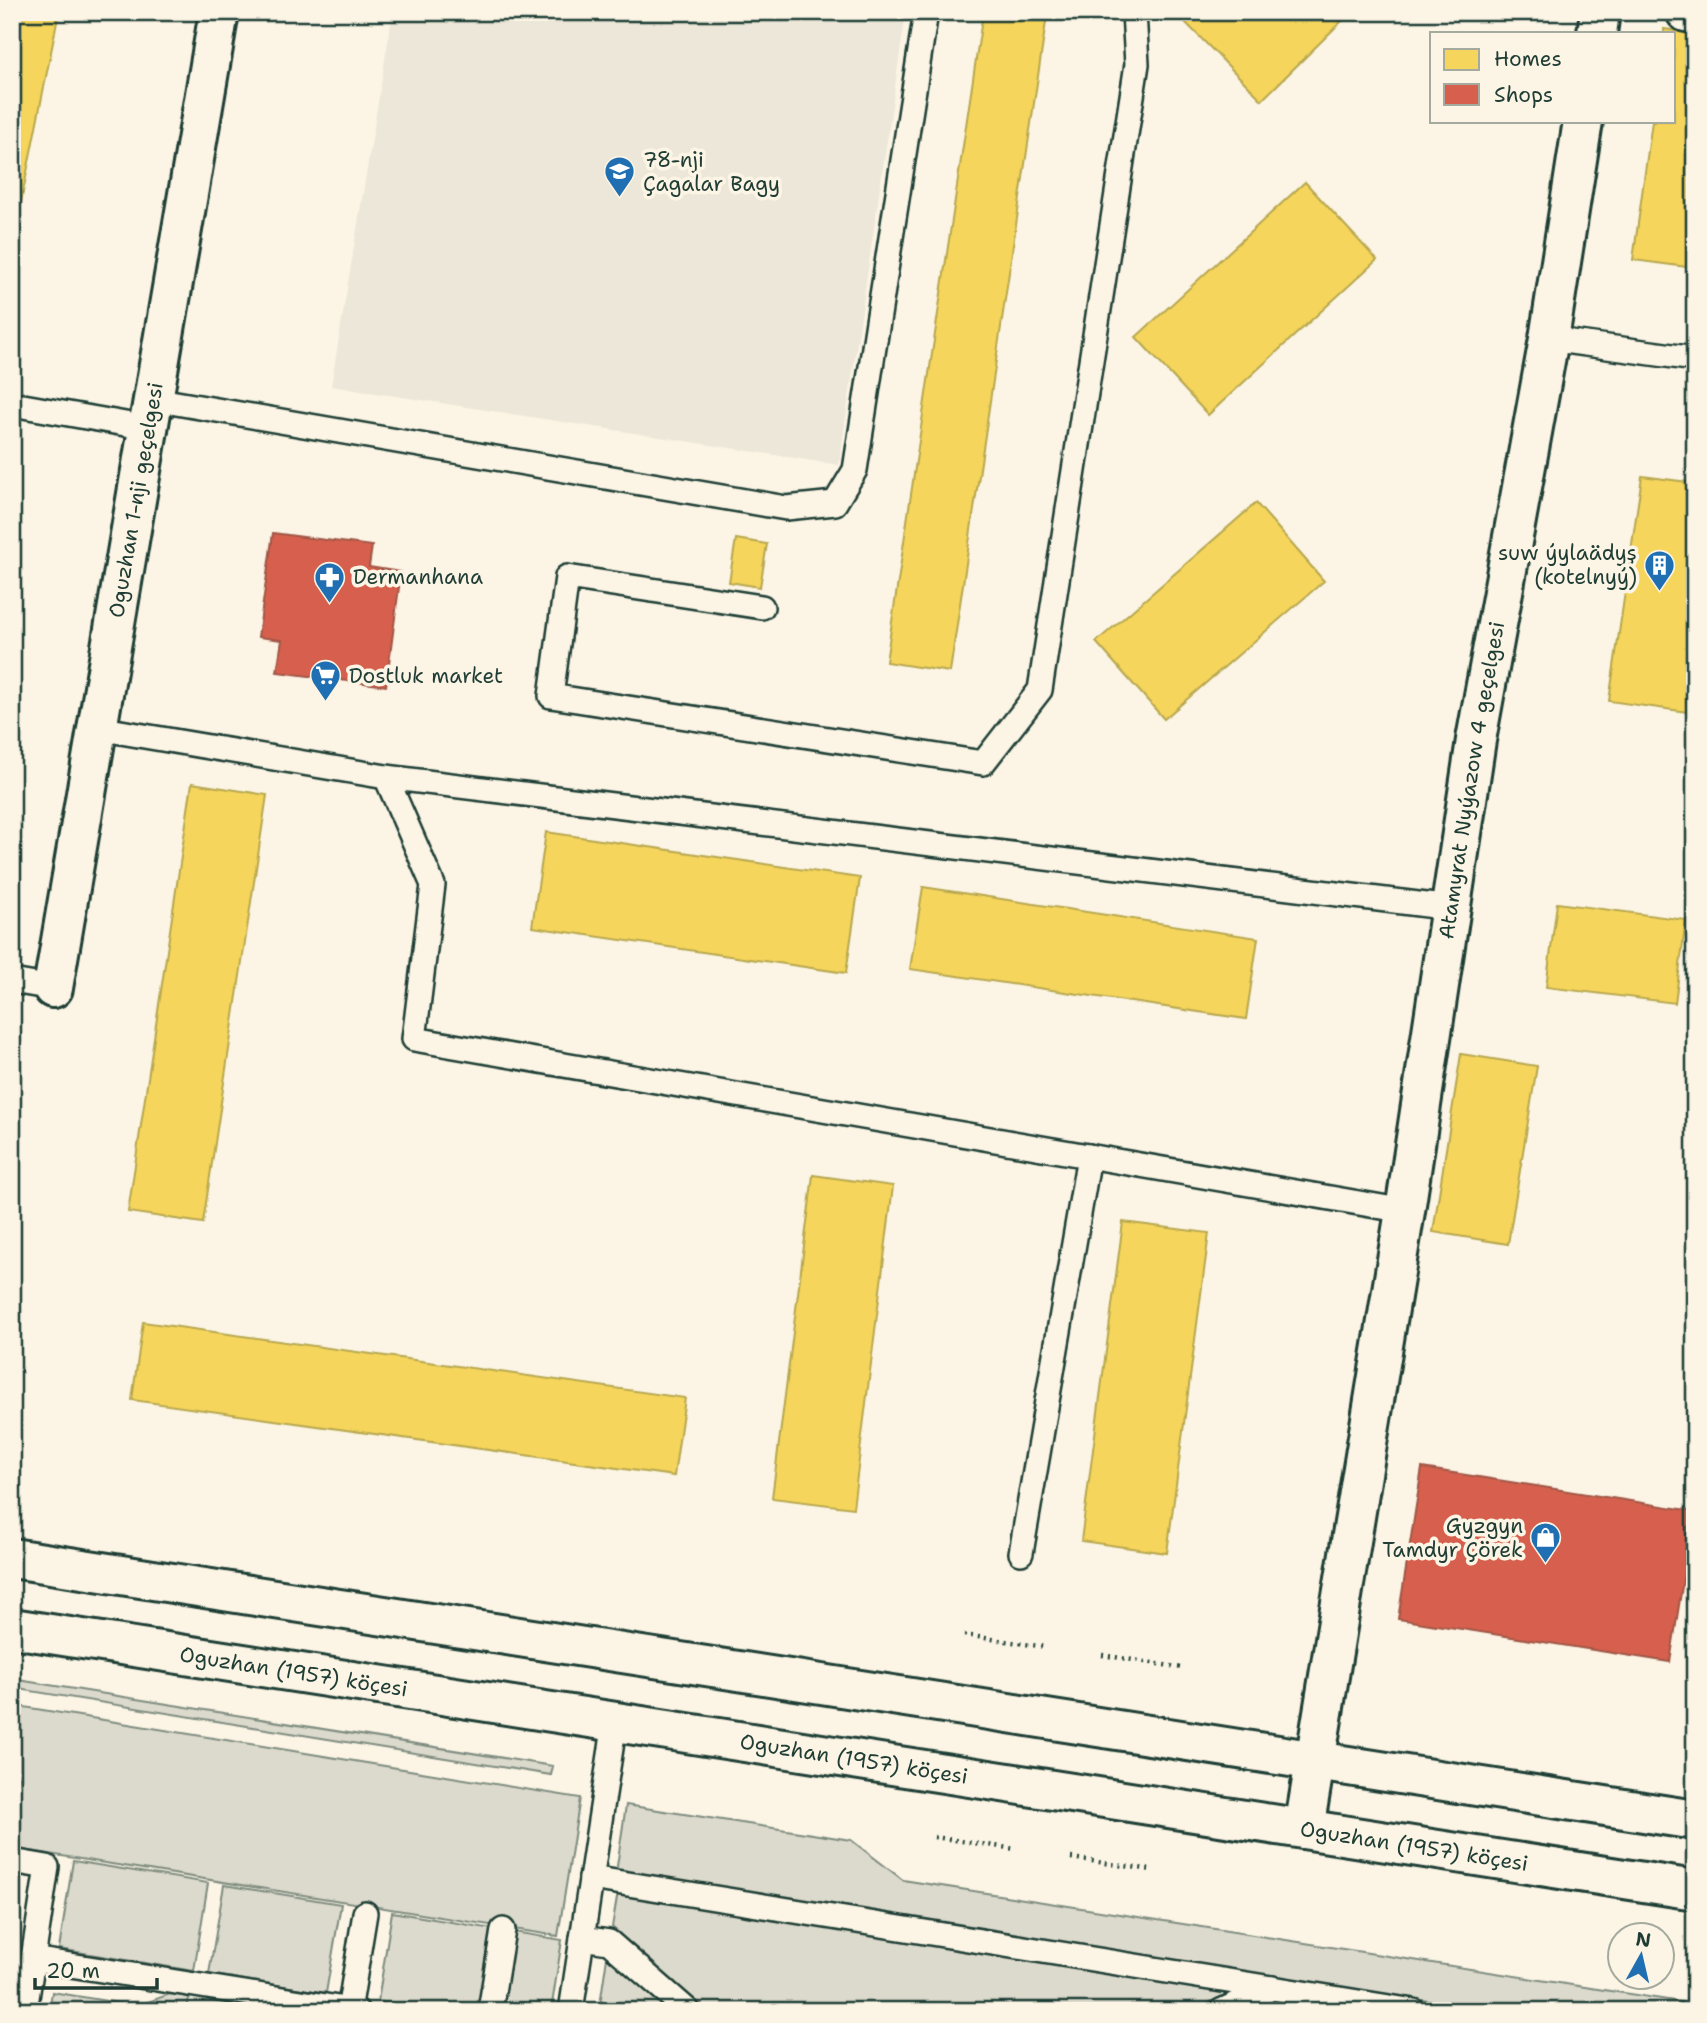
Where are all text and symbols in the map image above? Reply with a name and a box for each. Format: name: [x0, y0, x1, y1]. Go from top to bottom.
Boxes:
legend: [1430, 32, 1676, 122]
text: Homes: [1494, 45, 1562, 73]
text: Shops: [1494, 81, 1553, 109]
place label: 78-nji Çagalar Bagy: [643, 146, 780, 198]
school or university icon: 78-nji Çagalar Bagy: [603, 155, 637, 199]
street label: Oguzhan 1-nji geçelgesi: [102, 380, 170, 620]
place label: suw ýylaädyş (kotelnyý): [1498, 539, 1637, 591]
building icon: suw ýylaädyş (kotelnyý): [1643, 548, 1677, 592]
pharmacy icon: Dermanhana: [313, 560, 347, 604]
place label: Dermanhana: [353, 563, 483, 591]
street label: Atamyrat Nyýazow 4 geçelgesi: [1432, 619, 1511, 941]
supermarket icon: Dostluk market: [309, 659, 343, 703]
place label: Dostluk market: [349, 662, 503, 690]
place label: Gyzgyn Tamdyr Çörek: [1382, 1512, 1523, 1564]
shop icon: Gyzgyn Tamdyr Çörek: [1529, 1521, 1563, 1565]
street label: Oguzhan (1957) köçesi: [178, 1640, 410, 1703]
street label: Oguzhan (1957) köçesi: [738, 1728, 970, 1791]
street label: Oguzhan (1957) köçesi: [1298, 1815, 1530, 1878]
north arrow: [1606, 1922, 1676, 1992]
text: N: [1634, 1926, 1652, 1953]
scale bar: [35, 1946, 158, 1990]
text: 20 m: [46, 1957, 100, 1985]

